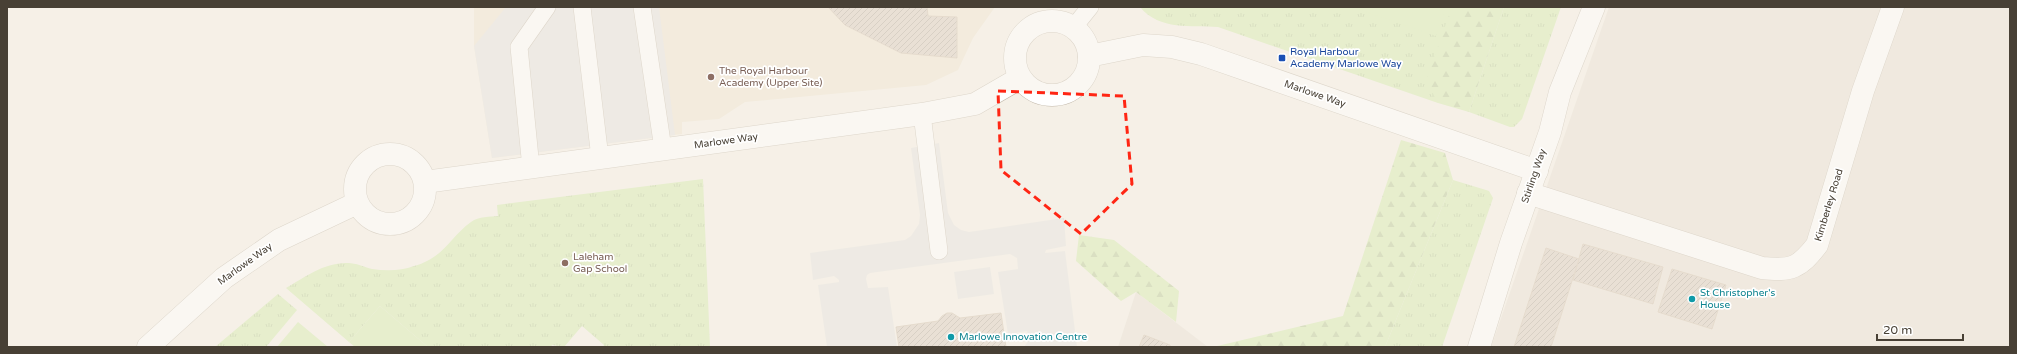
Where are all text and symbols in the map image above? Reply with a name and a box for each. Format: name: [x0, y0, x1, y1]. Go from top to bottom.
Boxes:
place label: Royal Harbour Academy Marlowe Way: [1290, 46, 1402, 70]
marker: Royal Harbour Academy Marlowe Way: [1277, 53, 1287, 63]
place label: The Royal Harbour Academy (Upper Site): [719, 65, 822, 89]
marker: The Royal Harbour Academy (Upper Site): [706, 72, 716, 82]
street label: Marlowe Way: [1283, 78, 1348, 110]
street label: Marlowe Way: [693, 130, 759, 151]
street label: Stirling Way: [1519, 147, 1549, 205]
street label: Kimberley Road: [1812, 167, 1846, 243]
street label: Marlowe Way: [215, 240, 275, 288]
place label: Laleham Gap School: [573, 251, 627, 275]
marker: Laleham Gap School: [560, 258, 570, 268]
place label: St Christopher's House: [1700, 287, 1775, 311]
marker: St Christopher's House: [1687, 294, 1697, 304]
scale bar: [1877, 316, 1963, 342]
text: 20 m: [1883, 323, 1912, 337]
place label: Marlowe Innovation Centre: [959, 331, 1087, 343]
marker: Marlowe Innovation Centre: [946, 332, 956, 342]

